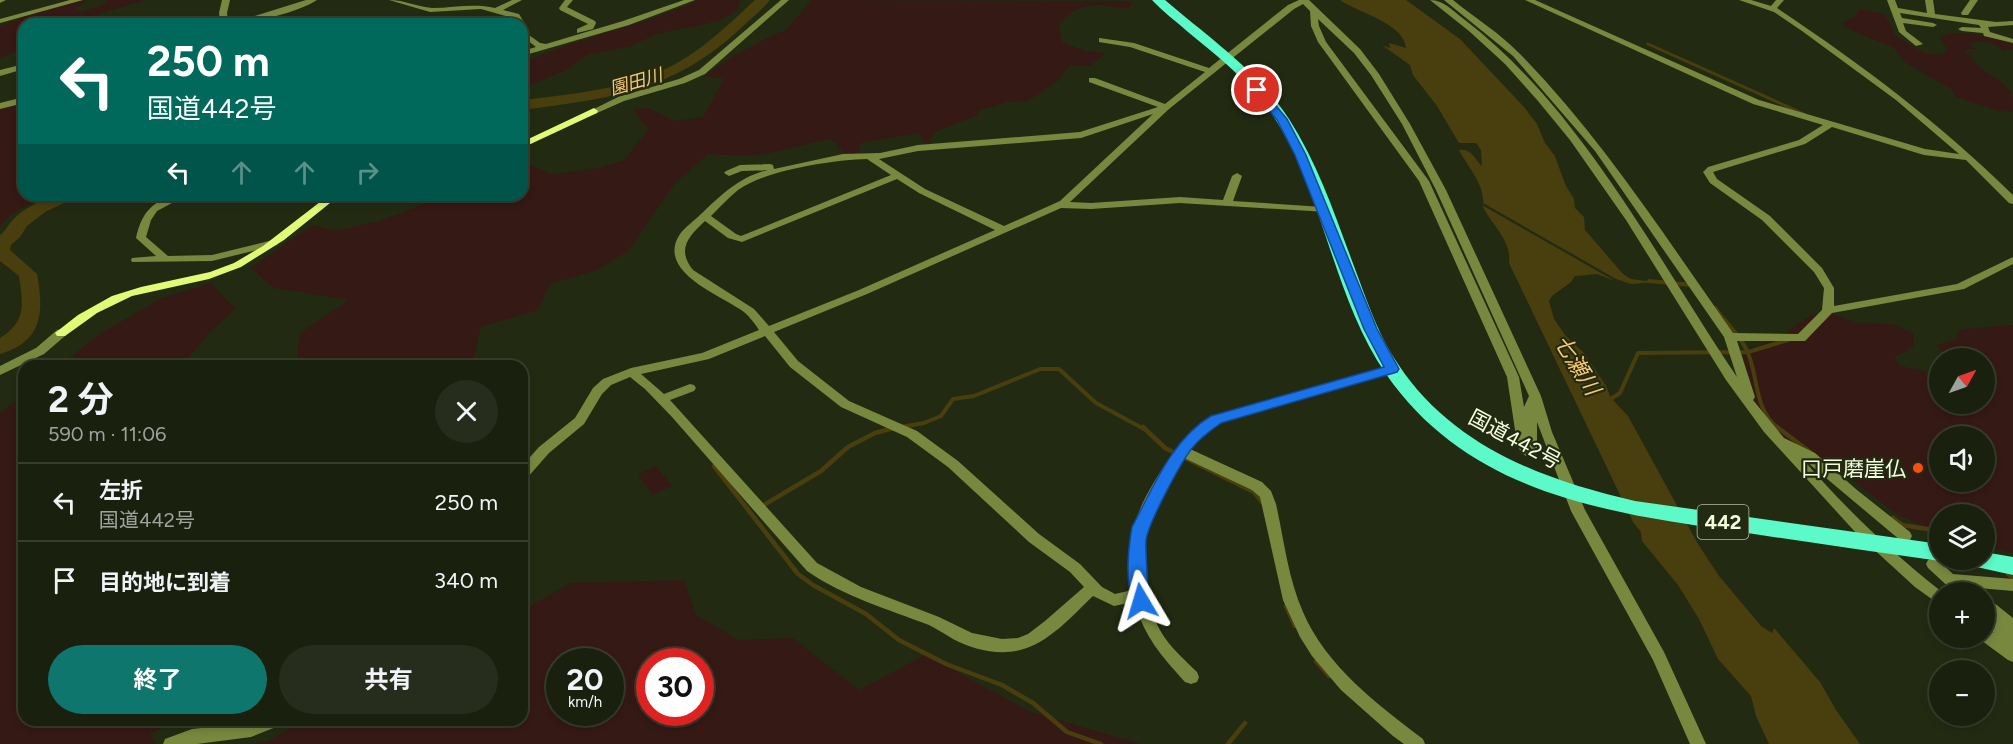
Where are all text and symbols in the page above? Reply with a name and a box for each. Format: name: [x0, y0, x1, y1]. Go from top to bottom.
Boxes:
text: 250 m: [147, 36, 270, 87]
icon: left: [48, 42, 126, 120]
water label: 園田川: [607, 63, 667, 100]
pin: [1231, 64, 1282, 115]
icon: arrive: [1240, 73, 1273, 106]
text: 国道442号: [147, 92, 277, 125]
icon: left: [162, 156, 195, 189]
icon: ahead: [225, 156, 258, 189]
icon: ahead: [288, 156, 321, 189]
icon: right: [351, 156, 384, 189]
water label: 七瀬川: [1548, 330, 1607, 402]
north arrow: [1929, 348, 1995, 414]
map controls: [1929, 348, 1995, 726]
text: 2 分: [48, 378, 113, 421]
button: close: [435, 380, 498, 443]
street label: 国道442号: [1465, 404, 1565, 474]
text: 590 m · 11:06: [48, 422, 166, 446]
button: sound: [1929, 426, 1995, 492]
place label: 口戸磨崖仏: [1801, 456, 1906, 481]
marker: 口戸磨崖仏: [1911, 461, 1925, 475]
text: 左折: [99, 477, 143, 504]
icon: left: [48, 486, 81, 519]
text: 250 m: [435, 489, 498, 516]
button: layers: [1929, 504, 1995, 570]
road number: 442: [1698, 505, 1748, 539]
text: 国道442号: [99, 508, 195, 532]
icon: arrive: [48, 564, 81, 597]
text: 340 m: [434, 567, 498, 594]
text: 目的地に到着: [99, 569, 231, 596]
position arrow: [1109, 569, 1173, 633]
button: +: [1929, 582, 1995, 648]
button: 終了: [48, 645, 267, 714]
button: 共有: [279, 645, 498, 714]
speed limit sign: 30: [636, 648, 714, 726]
button: −: [1929, 660, 1995, 726]
text: 20: [567, 661, 603, 698]
text: km/h: [568, 693, 602, 711]

